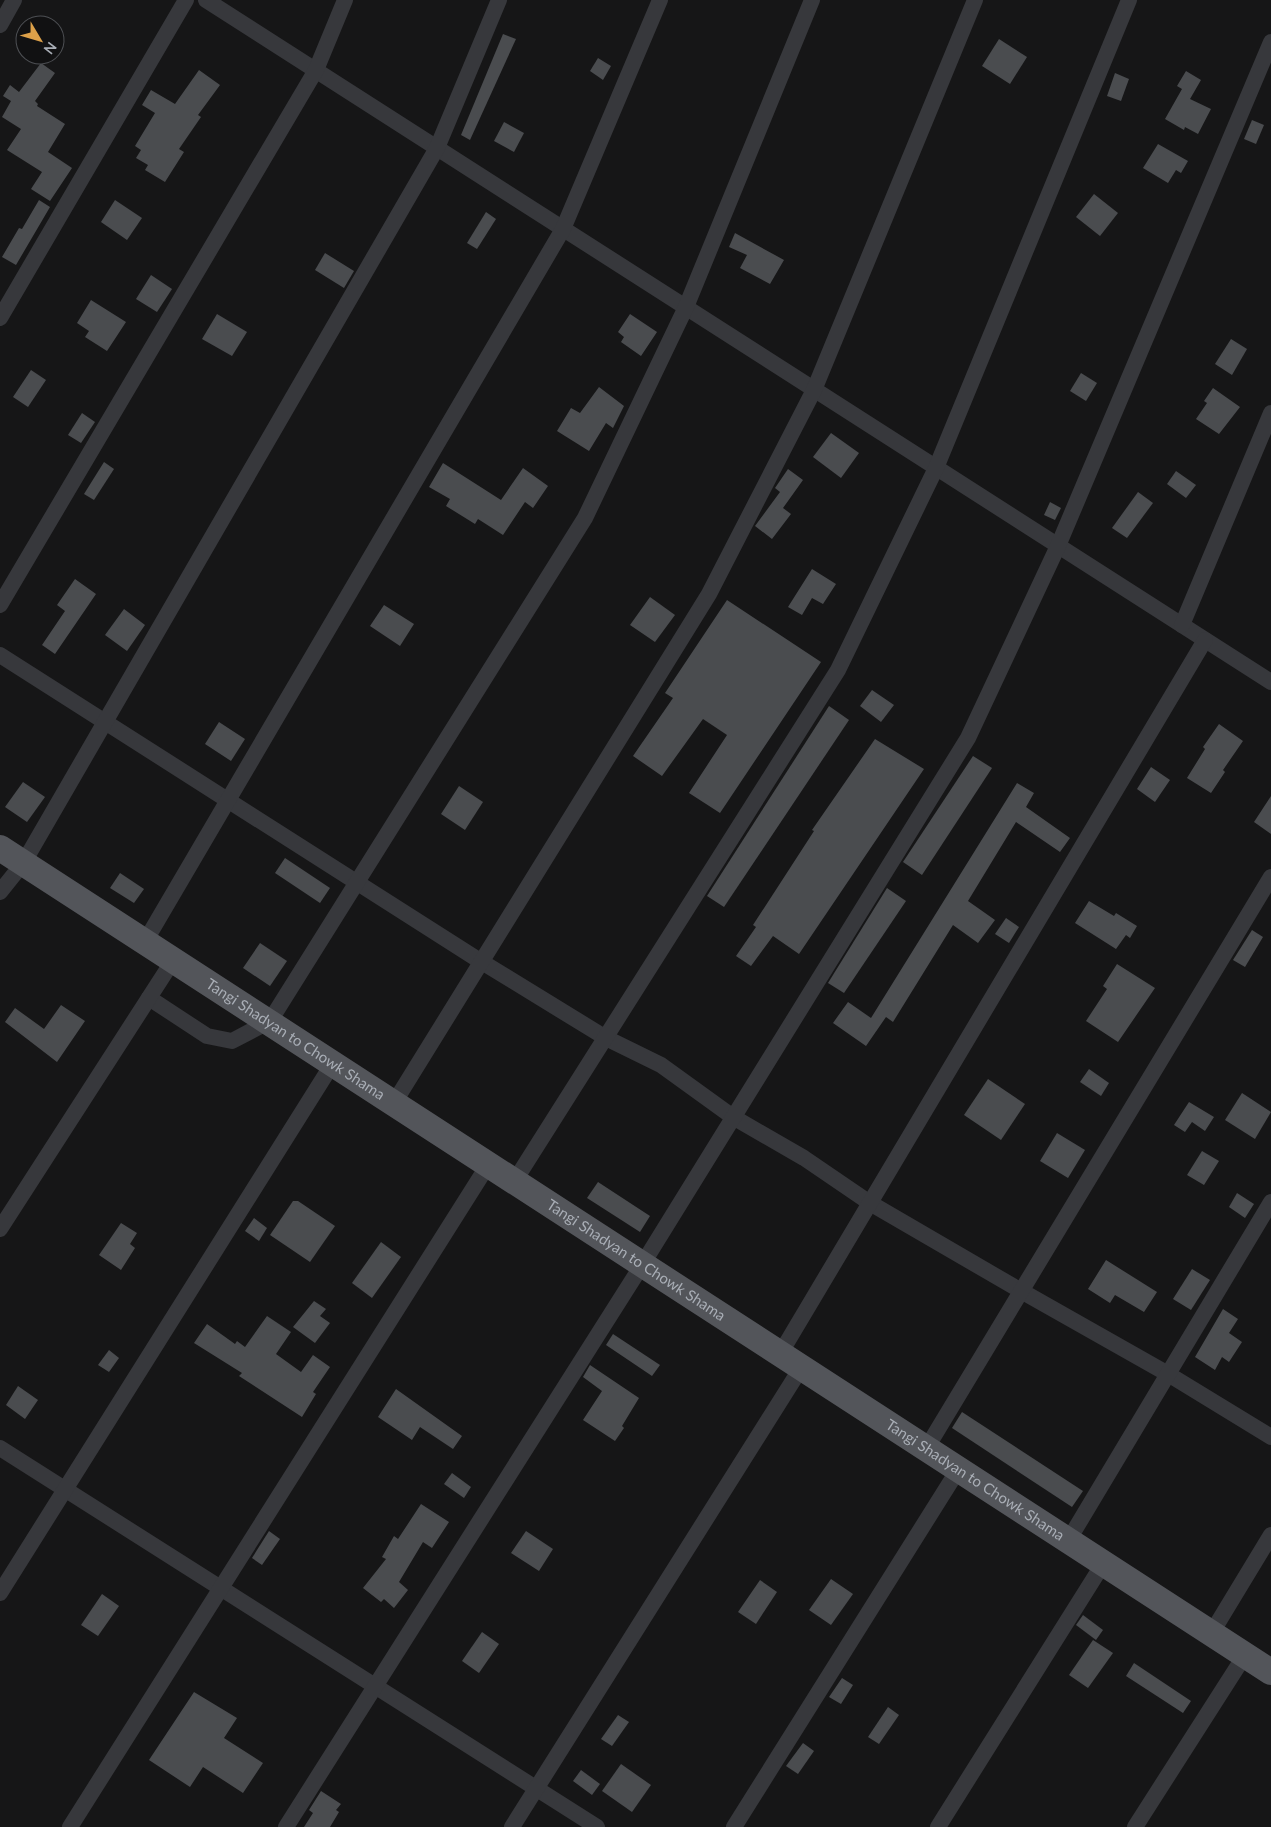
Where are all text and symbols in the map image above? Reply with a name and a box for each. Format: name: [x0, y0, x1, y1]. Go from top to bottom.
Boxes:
north arrow: [15, 15, 65, 65]
text: N: [41, 39, 61, 58]
street label: Tangi Shadyan to Chowk Shama: [203, 974, 389, 1103]
street label: Tangi Shadyan to Chowk Shama: [544, 1195, 729, 1324]
street label: Tangi Shadyan to Chowk Shama: [883, 1415, 1068, 1544]

